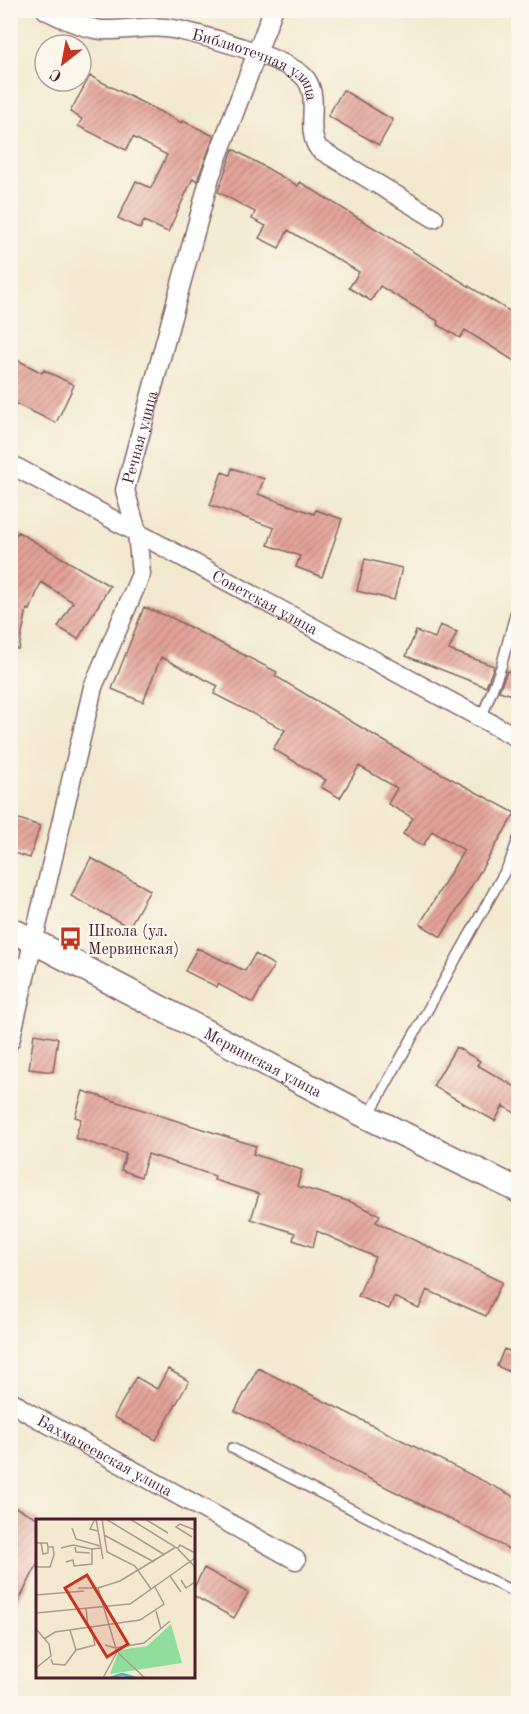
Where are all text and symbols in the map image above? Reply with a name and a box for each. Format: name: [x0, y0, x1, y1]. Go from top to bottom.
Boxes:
street label: Библиотечная улица: [190, 28, 319, 102]
north arrow: [33, 33, 93, 93]
text: С: [48, 65, 65, 84]
street label: Речная улица: [121, 389, 162, 486]
street label: Советская улица: [209, 568, 320, 639]
place label: Школа (ул. Мервинская): [88, 923, 179, 958]
bus stop icon: Школа (ул. Мервинская): [57, 926, 83, 952]
street label: Мервинская улица: [201, 1026, 324, 1101]
street label: Бахмачеевская улица: [34, 1413, 175, 1500]
inset map: [36, 1519, 195, 1678]

